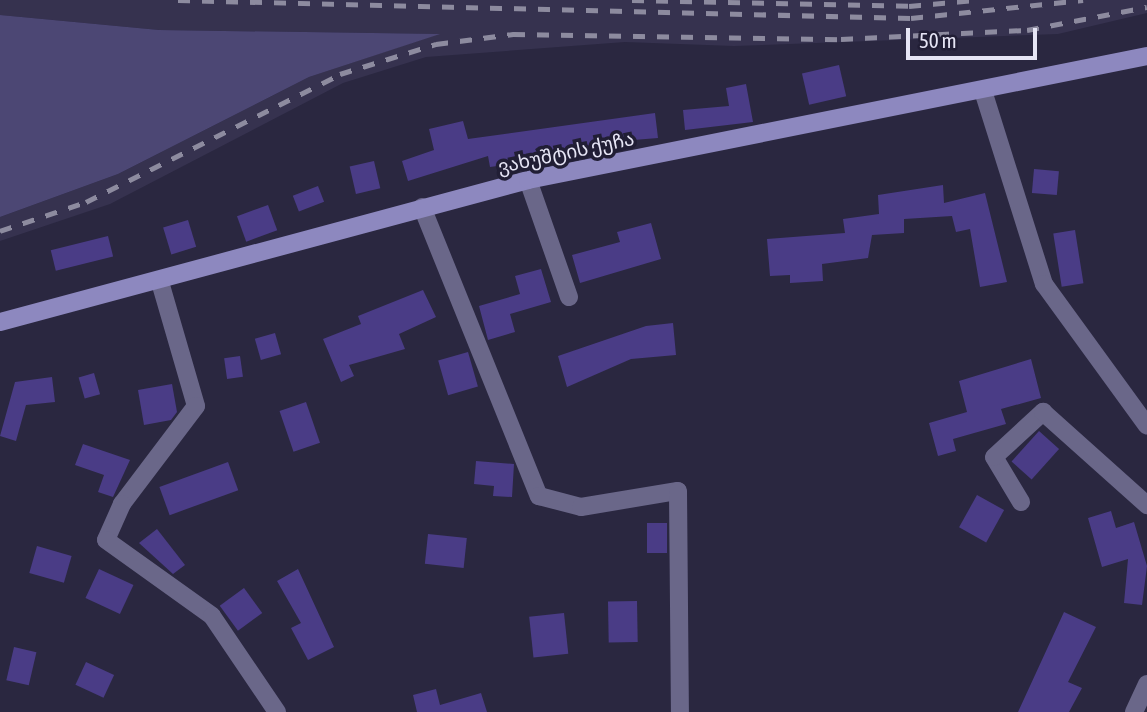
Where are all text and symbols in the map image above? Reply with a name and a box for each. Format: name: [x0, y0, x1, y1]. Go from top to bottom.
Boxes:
scale bar: [909, 14, 1040, 58]
text: 50 m: [919, 28, 957, 52]
street label: ვახუშტის ქუჩა: [496, 127, 636, 179]

